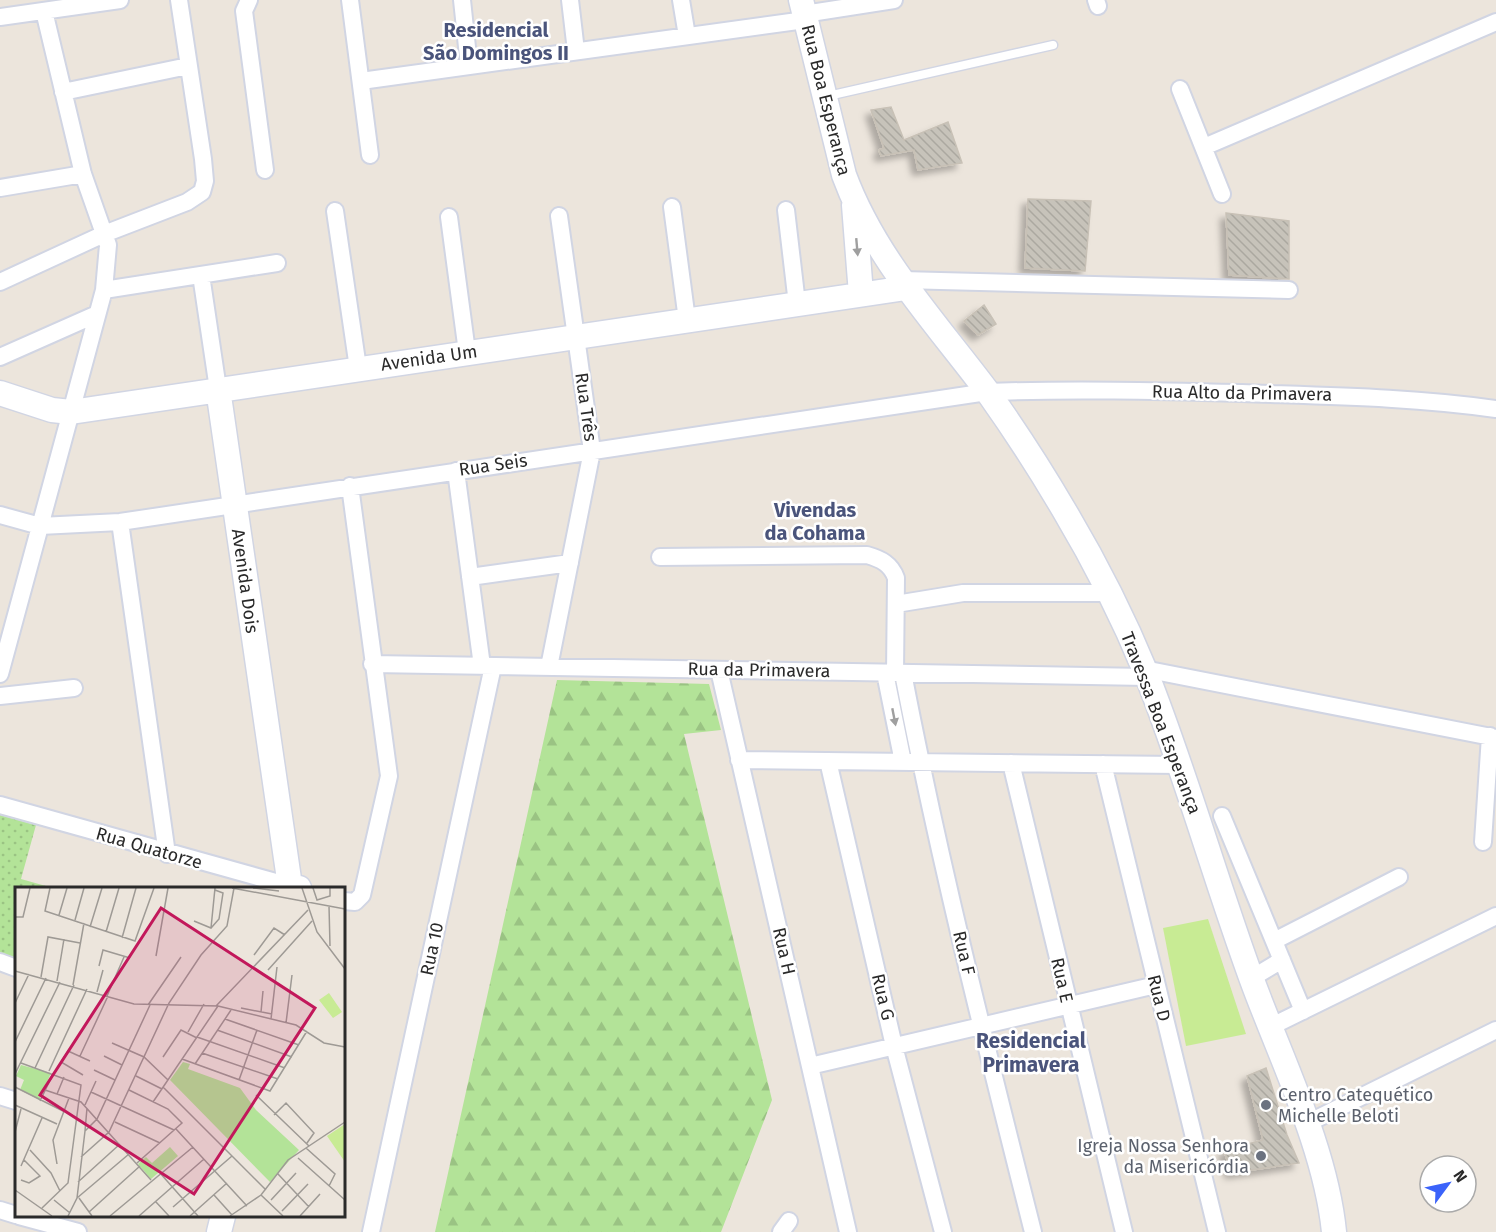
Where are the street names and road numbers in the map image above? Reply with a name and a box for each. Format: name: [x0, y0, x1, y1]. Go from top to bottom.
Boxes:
street label: Rua Boa Esperança: [797, 22, 855, 178]
street label: Avenida Um: [379, 340, 479, 376]
street label: Rua Três: [570, 371, 602, 443]
street label: Rua Alto da Primavera: [1152, 380, 1332, 406]
street label: Rua Seis: [457, 449, 529, 481]
street label: Avenida Dois: [227, 527, 263, 635]
street label: Travessa Boa Esperança: [1116, 629, 1206, 817]
street label: Rua da Primavera: [687, 658, 831, 682]
street label: Rua Quatorze: [93, 822, 205, 874]
street label: Rua 10: [416, 920, 448, 978]
street label: Rua H: [768, 925, 800, 977]
street label: Rua F: [948, 929, 980, 977]
street label: Rua E: [1046, 955, 1078, 1005]
street label: Rua G: [867, 971, 899, 1023]
street label: Rua D: [1143, 972, 1175, 1024]

